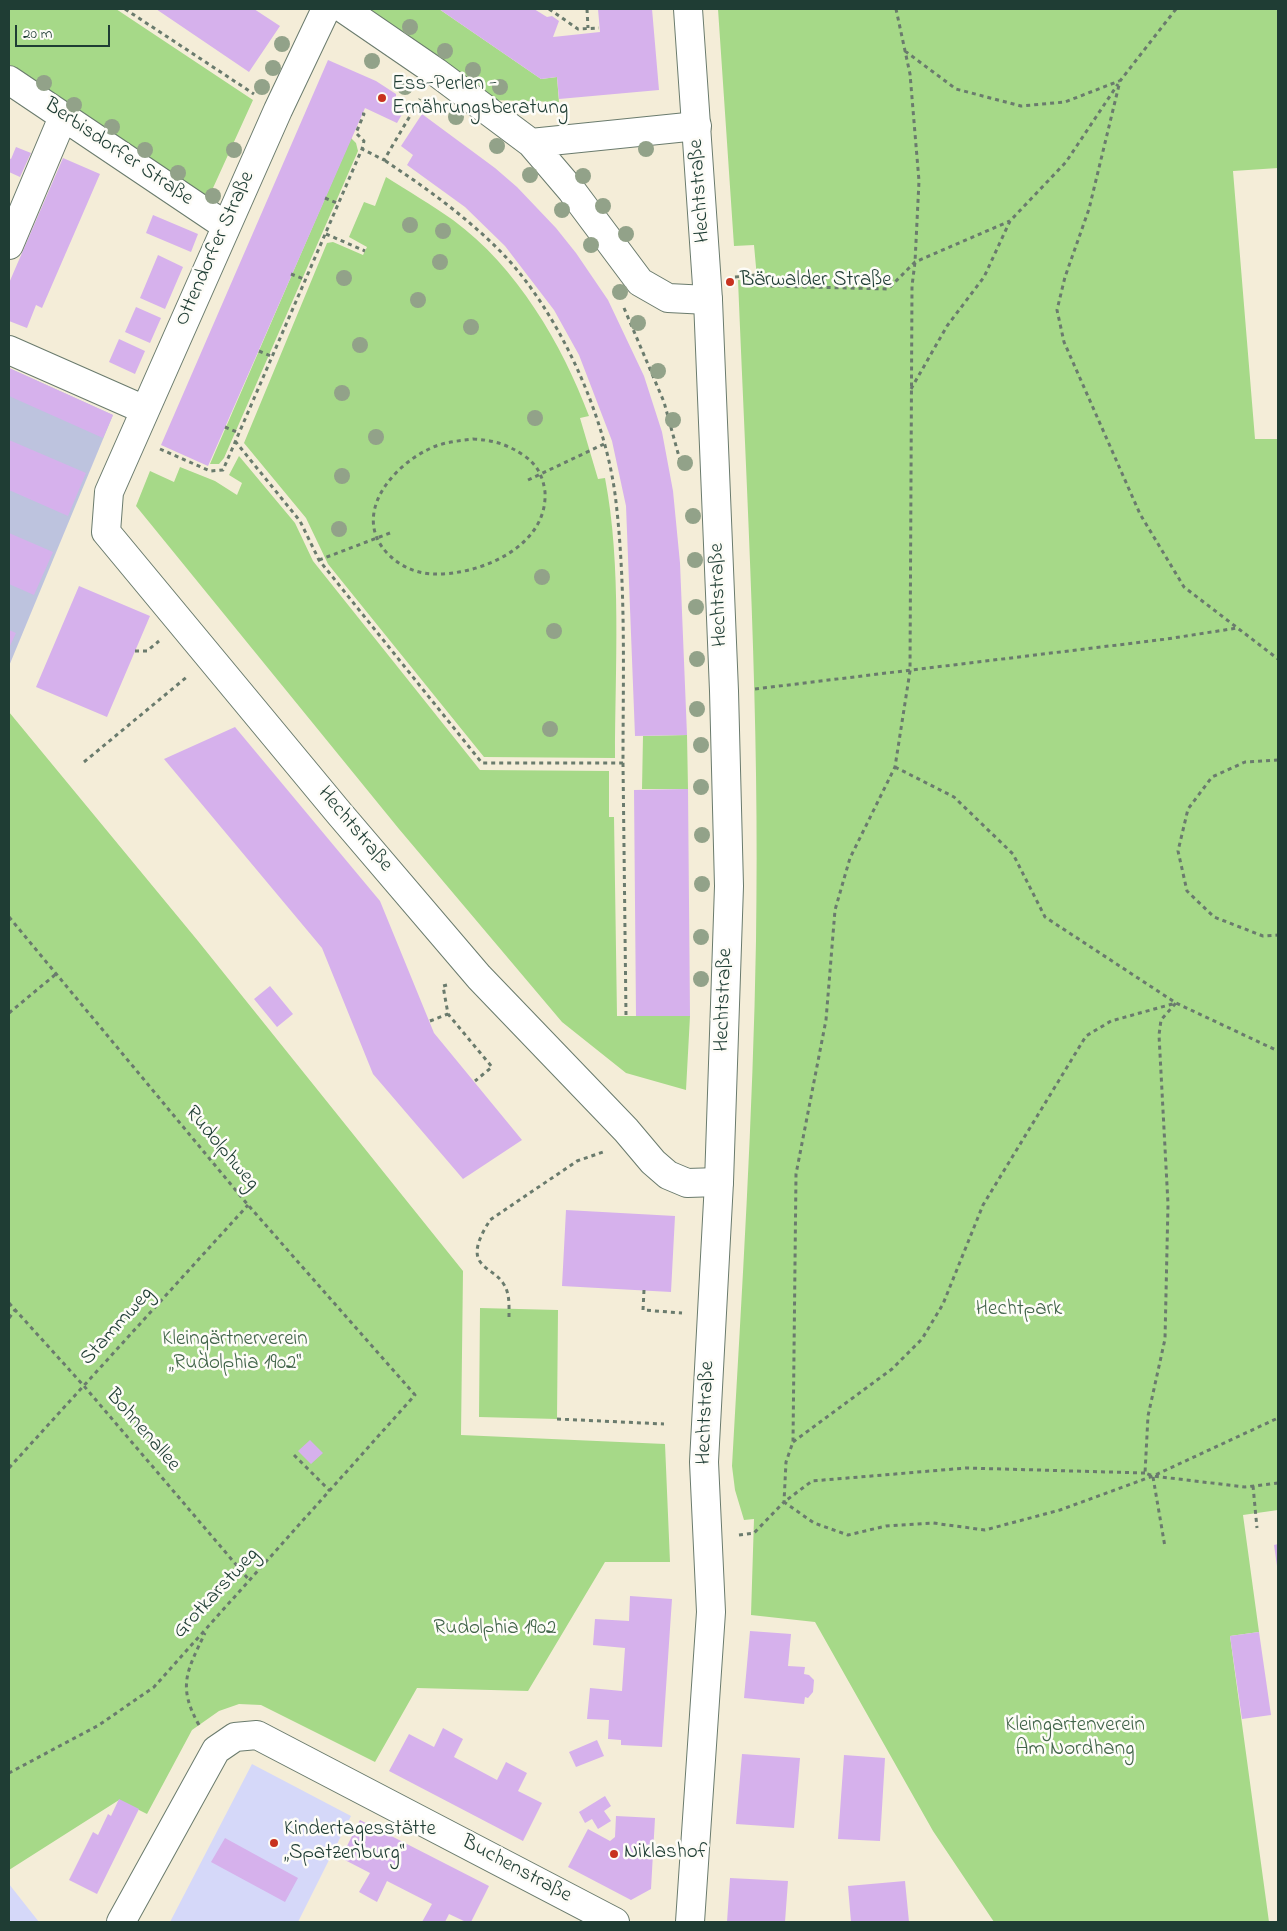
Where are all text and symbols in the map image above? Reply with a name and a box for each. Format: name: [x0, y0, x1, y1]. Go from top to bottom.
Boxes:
scale bar: [18, 15, 112, 47]
text: 20 m: [23, 23, 52, 45]
place label: Ess-Perlen - Ernährungsberatung: [392, 73, 568, 123]
marker: Ess-Perlen - Ernährungsberatung: [376, 92, 388, 104]
street label: Berbisdorfer Straße: [39, 94, 197, 212]
street label: Hechtstraße: [685, 138, 717, 244]
street label: Ottendorfer Straße: [171, 168, 261, 330]
place label: Bärwalder Straße: [740, 269, 892, 295]
marker: Bärwalder Straße: [724, 276, 736, 288]
street label: Hechtstraße: [706, 543, 734, 647]
street label: Hechtstraße: [311, 782, 397, 878]
street label: Hechtstraße: [711, 948, 739, 1052]
street label: Rudolphweg: [178, 1102, 264, 1196]
street label: Stammweg: [76, 1282, 160, 1372]
park label: Hechtpark: [976, 1298, 1062, 1324]
park label: Kleingärtnerverein „Rudolphia 1902“: [162, 1328, 308, 1378]
street label: Hechtstraße: [693, 1361, 721, 1465]
street label: Bohnenallee: [99, 1384, 185, 1478]
street label: Grotkarstweg: [169, 1543, 265, 1645]
park label: Rudolphia 1902: [434, 1617, 556, 1643]
park label: Kleingartenverein Am Nordhang: [1005, 1714, 1145, 1764]
place label: Kindertagesstätte „Spatzenburg“: [284, 1818, 436, 1868]
street label: Buchenstraße: [457, 1830, 575, 1910]
marker: Kindertagesstätte „Spatzenburg“: [268, 1837, 280, 1849]
place label: Niklashof: [624, 1841, 707, 1867]
marker: Niklashof: [608, 1848, 620, 1860]

